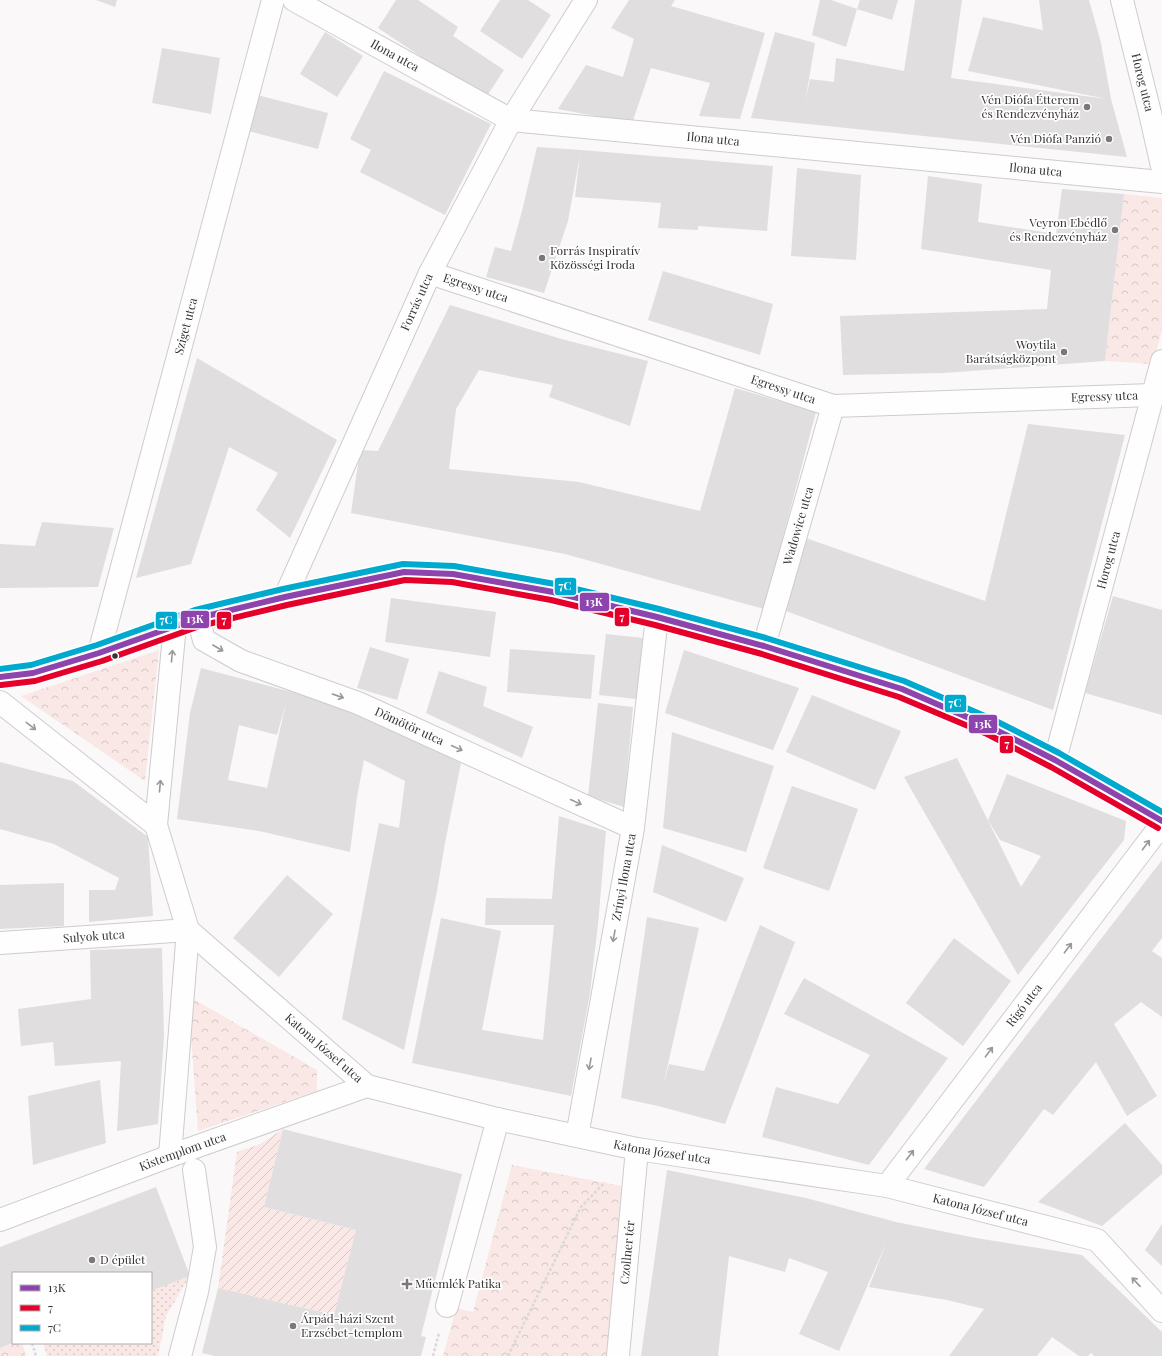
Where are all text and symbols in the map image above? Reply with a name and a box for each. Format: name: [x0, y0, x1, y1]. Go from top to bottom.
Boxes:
street label: Ilona utca: [368, 35, 422, 75]
street label: Horog utca: [1128, 51, 1158, 113]
place label: Vén Diófa Étterem és Rendezvényház: [980, 91, 1079, 121]
marker: Vén Diófa Étterem és Rendezvényház: [1082, 102, 1092, 112]
street label: Ilona utca: [686, 128, 740, 149]
place label: Vén Diófa Panzió: [1009, 130, 1101, 146]
marker: Vén Diófa Panzió: [1104, 134, 1114, 144]
street label: Ilona utca: [1009, 158, 1063, 179]
place label: Veyron Ebédlő és Rendezvényház: [1009, 214, 1107, 244]
marker: Veyron Ebédlő és Rendezvényház: [1110, 225, 1120, 235]
place label: Forrás Inspiratív Közösségi Iroda: [550, 242, 640, 272]
marker: Forrás Inspiratív Közösségi Iroda: [537, 253, 547, 263]
street label: Egressy utca: [441, 269, 510, 305]
street label: Forrás utca: [396, 271, 436, 333]
street label: Sziget utca: [170, 296, 200, 356]
place label: Woytila Barátságközpont: [966, 336, 1057, 366]
marker: Woytila Barátságközpont: [1059, 347, 1069, 357]
street label: Egressy utca: [749, 370, 818, 407]
street label: Egressy utca: [1070, 386, 1138, 405]
street label: Wadowice utca: [778, 485, 816, 567]
street label: Horog utca: [1092, 529, 1123, 591]
line badge: 7C: [554, 577, 577, 596]
text: 7C: [559, 578, 572, 593]
line badge: 13K: [579, 592, 610, 612]
text: 13K: [585, 594, 603, 609]
line badge: 7: [614, 607, 630, 627]
text: 7: [619, 609, 625, 624]
line badge: 13K: [180, 610, 210, 629]
line badge: 7C: [155, 611, 178, 630]
text: 13K: [186, 611, 204, 626]
line badge: 7: [216, 611, 232, 630]
text: 7C: [160, 612, 173, 627]
text: 7: [221, 612, 227, 627]
one-way arrow: [212, 644, 223, 652]
one-way arrow: [168, 650, 175, 663]
unlabelled marker: [110, 651, 120, 661]
one-way arrow: [332, 693, 345, 700]
line badge: 7C: [944, 694, 967, 713]
text: 7C: [949, 695, 962, 710]
street label: Dömötör utca: [372, 703, 447, 748]
line badge: 13K: [968, 714, 998, 734]
text: 13K: [974, 716, 992, 731]
one-way arrow: [25, 722, 36, 730]
line badge: 7: [999, 735, 1014, 754]
text: 7: [1004, 736, 1010, 751]
one-way arrow: [451, 745, 463, 752]
one-way arrow: [156, 780, 163, 793]
one-way arrow: [569, 799, 581, 806]
street label: Zrínyi Ilona utca: [607, 832, 639, 922]
one-way arrow: [1142, 839, 1150, 850]
street label: Sulyok utca: [62, 925, 125, 946]
one-way arrow: [609, 929, 617, 942]
one-way arrow: [1063, 943, 1072, 954]
street label: Rigó utca: [1002, 980, 1045, 1029]
street label: Katona József utca: [282, 1009, 367, 1086]
one-way arrow: [985, 1046, 993, 1057]
one-way arrow: [586, 1057, 594, 1070]
street label: Kistemplom utca: [137, 1128, 228, 1174]
street label: Katona József utca: [612, 1135, 712, 1167]
one-way arrow: [906, 1150, 914, 1161]
street label: Katona József utca: [931, 1189, 1030, 1229]
street label: Czollner tér: [616, 1219, 637, 1285]
place label: D épület: [100, 1251, 146, 1267]
marker: D épület: [87, 1255, 97, 1265]
legend: [12, 1272, 152, 1344]
place label: Műemlék Patika: [415, 1275, 501, 1291]
one-way arrow: [1131, 1277, 1140, 1287]
text: 13K: [48, 1279, 66, 1295]
marker: Műemlék Patika: [402, 1279, 412, 1289]
text: 7: [48, 1299, 53, 1315]
place label: Árpád-házi Szent Erzsébet-templom: [300, 1310, 403, 1340]
text: 7C: [48, 1319, 61, 1335]
marker: Árpád-házi Szent Erzsébet-templom: [288, 1321, 298, 1331]

